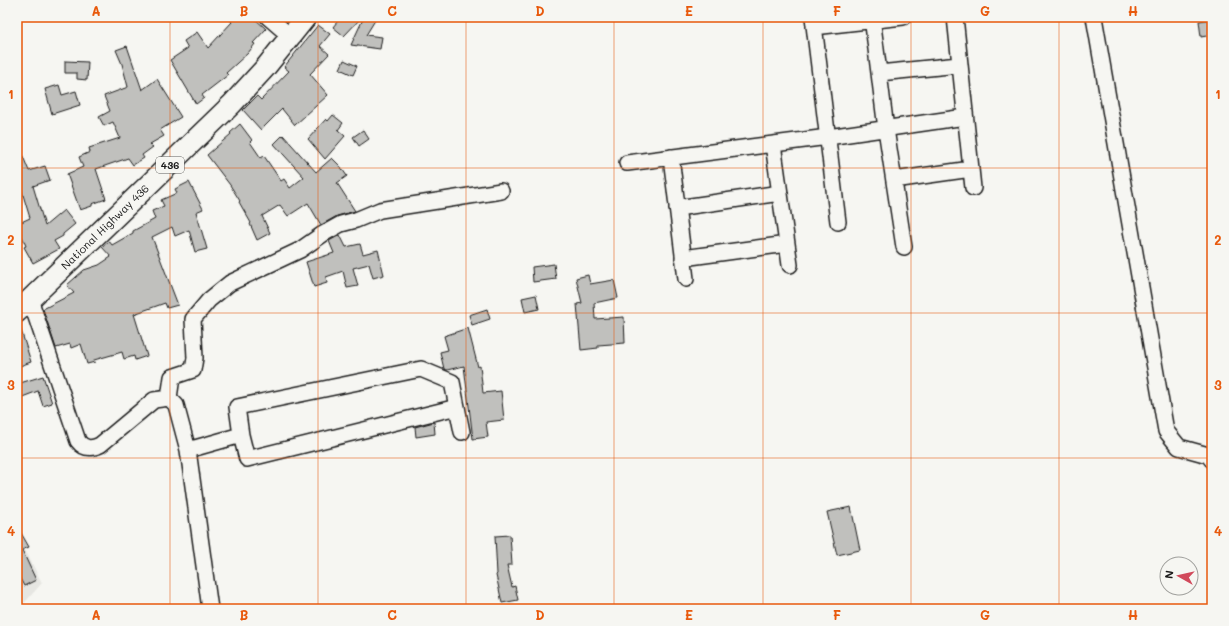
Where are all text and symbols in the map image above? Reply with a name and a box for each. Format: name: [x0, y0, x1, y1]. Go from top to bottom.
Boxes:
text: A: [91, 2, 101, 19]
text: B: [240, 2, 249, 19]
text: C: [387, 2, 397, 19]
text: D: [535, 2, 545, 19]
text: E: [685, 2, 693, 19]
text: F: [833, 2, 841, 19]
text: G: [980, 2, 990, 19]
text: H: [1128, 2, 1138, 19]
text: 1: [8, 85, 14, 102]
text: 1: [1215, 85, 1221, 102]
road number: 436: [156, 157, 184, 173]
street label: National Highway 436: [57, 181, 152, 273]
text: 2: [7, 231, 15, 248]
text: 2: [1214, 231, 1222, 248]
text: 3: [7, 376, 15, 393]
text: 3: [1214, 376, 1222, 393]
text: 4: [7, 522, 15, 539]
text: 4: [1214, 522, 1222, 539]
north arrow: [1159, 556, 1199, 596]
text: N: [1161, 569, 1177, 580]
text: A: [91, 606, 101, 623]
text: B: [240, 606, 249, 623]
text: C: [387, 606, 397, 623]
text: D: [535, 606, 545, 623]
text: E: [685, 606, 693, 623]
text: F: [833, 606, 841, 623]
text: G: [980, 606, 990, 623]
text: H: [1128, 606, 1138, 623]

